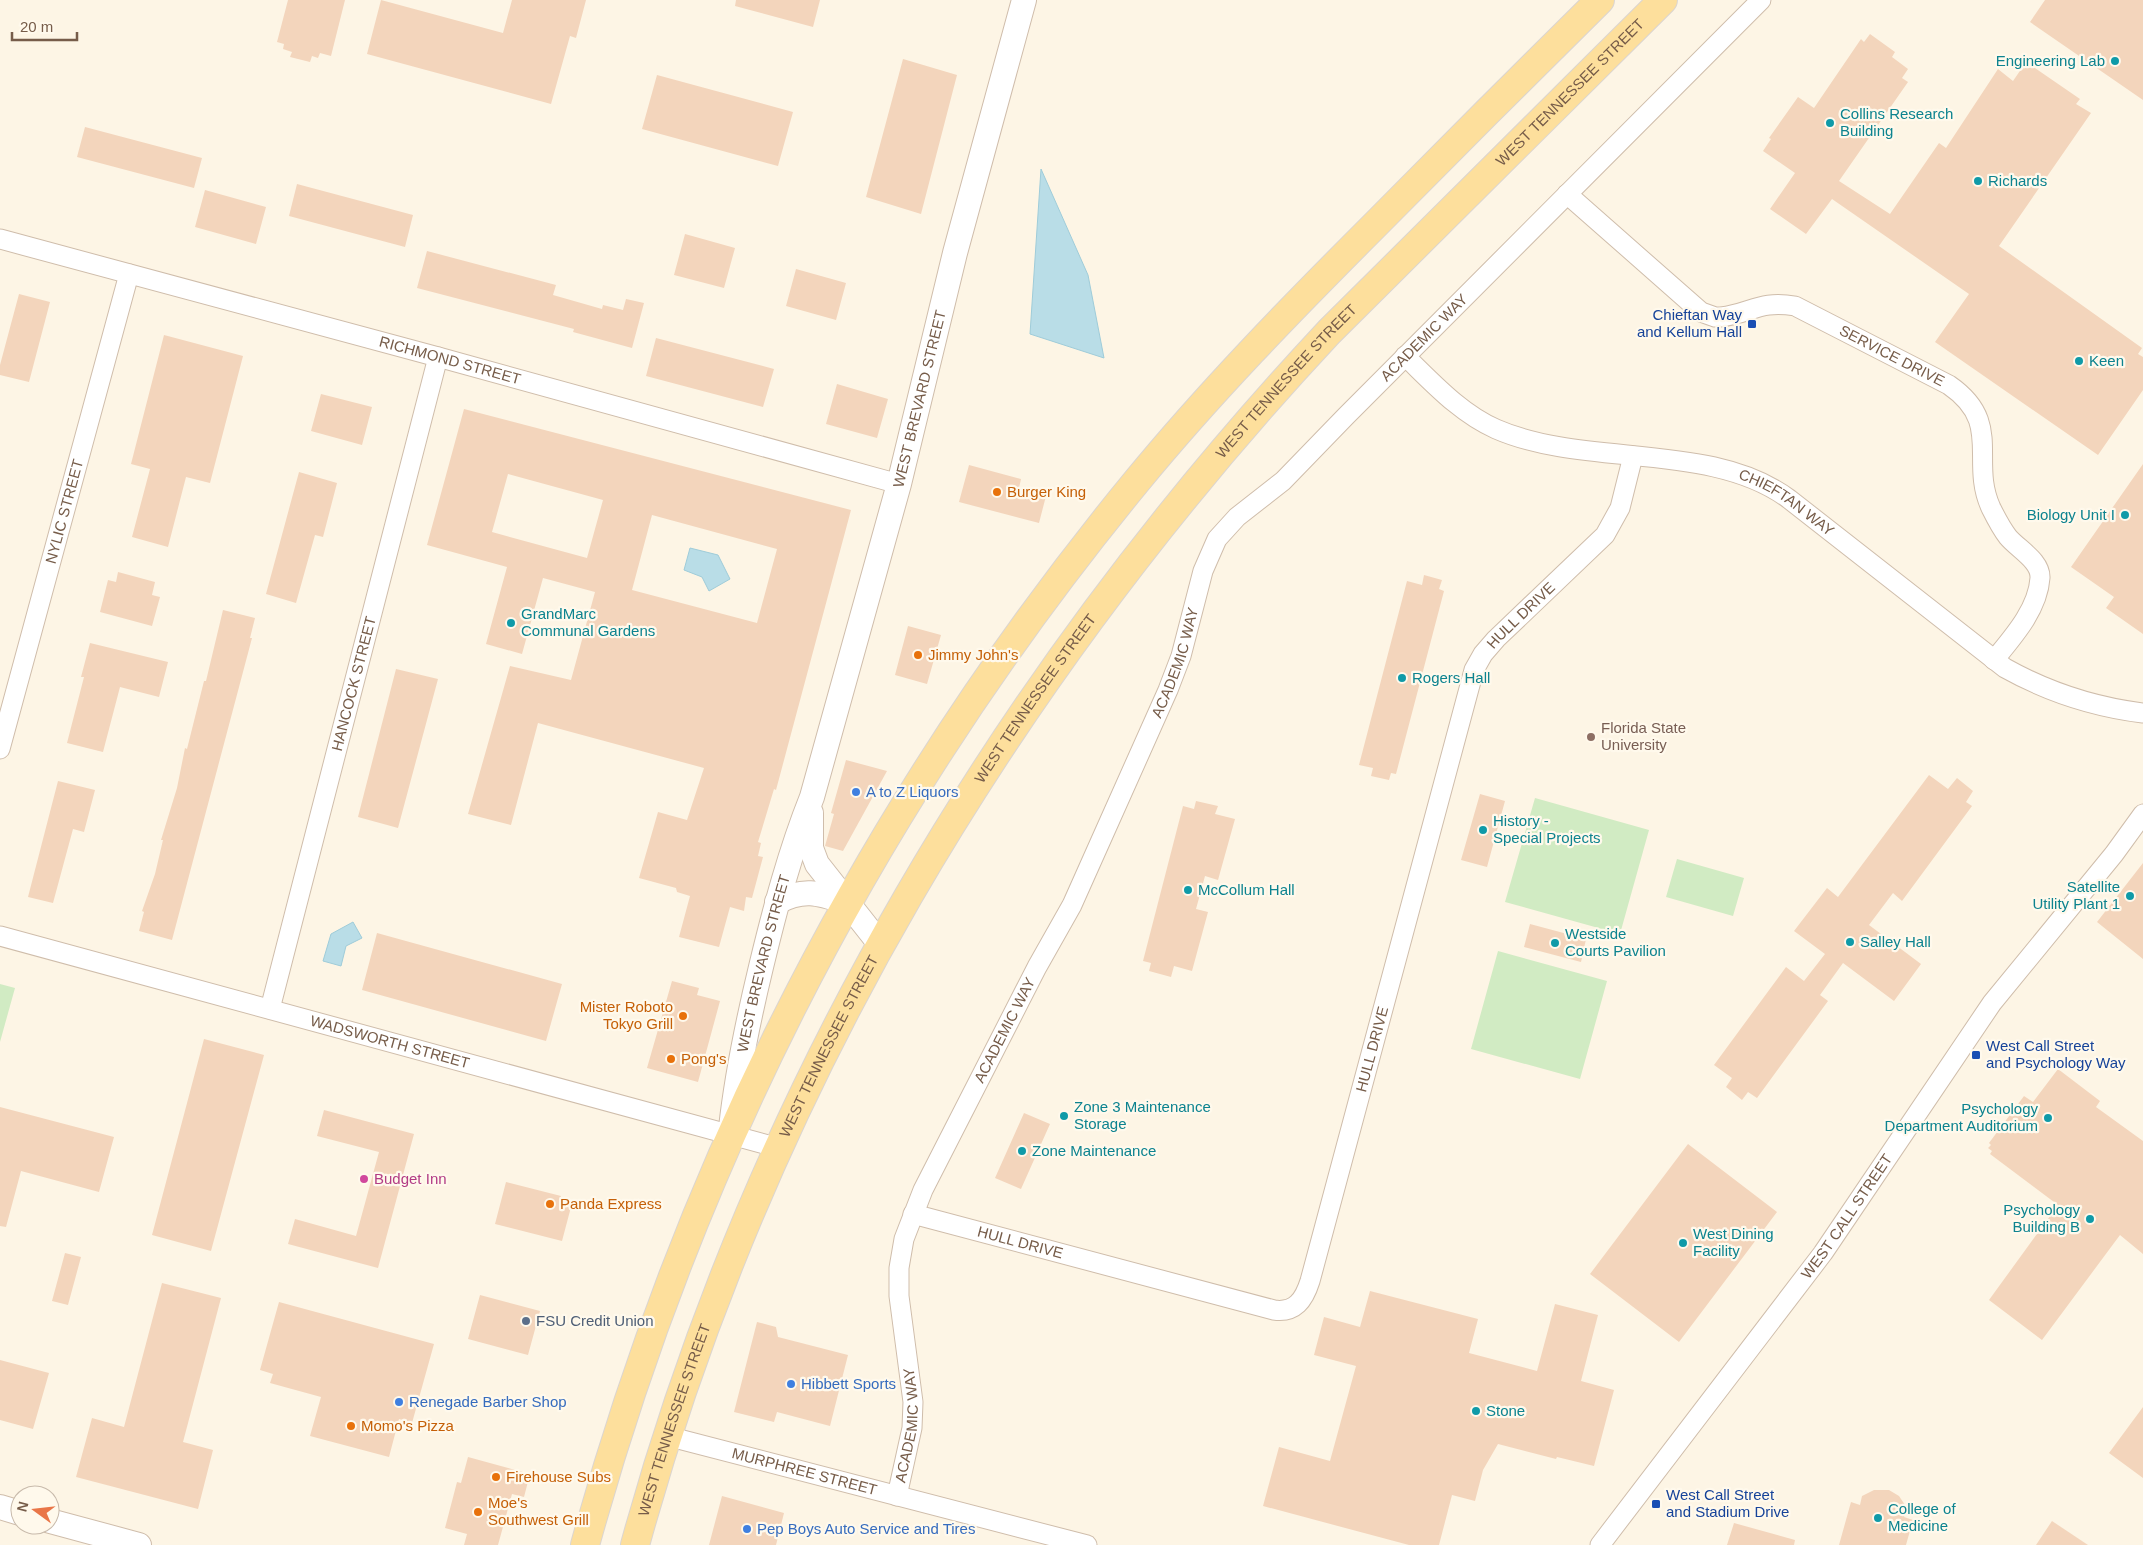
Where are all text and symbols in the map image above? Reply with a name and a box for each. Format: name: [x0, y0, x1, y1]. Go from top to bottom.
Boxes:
scale bar: [12, 10, 78, 42]
street label: WEST TENNESSEE STREET: [1492, 15, 1647, 169]
text: 20 m: [20, 18, 53, 35]
place label: Engineering Lab: [1996, 52, 2105, 69]
marker: Engineering Lab: [2109, 55, 2121, 67]
place label: Collins Research Building: [1840, 105, 1953, 139]
marker: Collins Research Building: [1824, 117, 1836, 129]
place label: Richards: [1988, 172, 2047, 189]
marker: Richards: [1972, 175, 1984, 187]
street label: ACADEMIC WAY: [1377, 290, 1471, 384]
street label: WEST TENNESSEE STREET: [1212, 301, 1360, 461]
place label: Chieftan Way and Kellum Hall: [1637, 306, 1742, 340]
street label: WEST BREVARD STREET: [889, 308, 949, 489]
marker: Chieftan Way and Kellum Hall: [1746, 318, 1758, 330]
street label: SERVICE DRIVE: [1837, 321, 1948, 389]
street label: RICHMOND STREET: [377, 333, 523, 387]
place label: Keen: [2089, 352, 2124, 369]
marker: Keen: [2073, 355, 2085, 367]
street label: NYLIC STREET: [42, 457, 86, 566]
street label: CHIEFTAN WAY: [1737, 465, 1838, 539]
place label: Burger King: [1007, 483, 1086, 500]
marker: Burger King: [991, 486, 1003, 498]
place label: Biology Unit I: [2027, 506, 2115, 523]
marker: Biology Unit I: [2119, 509, 2131, 521]
street label: HULL DRIVE: [1483, 579, 1558, 652]
place label: GrandMarc Communal Gardens: [521, 605, 655, 639]
street label: ACADEMIC WAY: [1148, 605, 1201, 720]
street label: WEST TENNESSEE STREET: [971, 610, 1099, 786]
street label: HANCOCK STREET: [328, 614, 379, 753]
marker: GrandMarc Communal Gardens: [505, 617, 517, 629]
place label: Jimmy John's: [928, 646, 1018, 663]
marker: Jimmy John's: [912, 649, 924, 661]
place label: Rogers Hall: [1412, 669, 1490, 686]
marker: Rogers Hall: [1396, 672, 1408, 684]
place label: Florida State University: [1601, 719, 1686, 753]
marker: Florida State University: [1585, 731, 1597, 743]
place label: A to Z Liquors: [866, 783, 959, 800]
marker: A to Z Liquors: [850, 786, 862, 798]
place label: History - Special Projects: [1493, 812, 1601, 846]
marker: History - Special Projects: [1477, 824, 1489, 836]
street label: WEST BREVARD STREET: [734, 872, 793, 1053]
place label: Satellite Utility Plant 1: [2032, 878, 2120, 912]
place label: McCollum Hall: [1198, 881, 1295, 898]
marker: McCollum Hall: [1182, 884, 1194, 896]
marker: Satellite Utility Plant 1: [2124, 890, 2136, 902]
place label: Westside Courts Pavilion: [1565, 925, 1666, 959]
place label: Salley Hall: [1860, 933, 1931, 950]
marker: Salley Hall: [1844, 936, 1856, 948]
marker: Westside Courts Pavilion: [1549, 937, 1561, 949]
street label: WEST TENNESSEE STREET: [776, 952, 881, 1140]
street label: ACADEMIC WAY: [970, 975, 1038, 1085]
place label: Mister Roboto Tokyo Grill: [580, 998, 673, 1032]
street label: HULL DRIVE: [1352, 1004, 1391, 1094]
marker: Mister Roboto Tokyo Grill: [677, 1010, 689, 1022]
street label: WADSWORTH STREET: [308, 1012, 471, 1071]
place label: West Call Street and Psychology Way: [1986, 1037, 2126, 1071]
marker: West Call Street and Psychology Way: [1970, 1049, 1982, 1061]
place label: Pong's: [681, 1050, 726, 1067]
marker: Pong's: [665, 1053, 677, 1065]
place label: Zone 3 Maintenance Storage: [1074, 1098, 1211, 1132]
place label: Psychology Department Auditorium: [1885, 1100, 2038, 1134]
marker: Zone 3 Maintenance Storage: [1058, 1110, 1070, 1122]
marker: Psychology Department Auditorium: [2042, 1112, 2054, 1124]
place label: Zone Maintenance: [1032, 1142, 1156, 1159]
marker: Zone Maintenance: [1016, 1145, 1028, 1157]
street label: WEST CALL STREET: [1797, 1151, 1895, 1282]
place label: Budget Inn: [374, 1170, 447, 1187]
marker: Budget Inn: [358, 1173, 370, 1185]
place label: Panda Express: [560, 1195, 662, 1212]
marker: Panda Express: [544, 1198, 556, 1210]
place label: Psychology Building B: [2003, 1201, 2080, 1235]
marker: Psychology Building B: [2084, 1213, 2096, 1225]
street label: HULL DRIVE: [976, 1223, 1065, 1262]
place label: West Dining Facility: [1693, 1225, 1774, 1259]
marker: West Dining Facility: [1677, 1237, 1689, 1249]
place label: FSU Credit Union: [536, 1312, 654, 1329]
marker: FSU Credit Union: [520, 1315, 532, 1327]
street label: WEST TENNESSEE STREET: [635, 1321, 713, 1518]
street label: ACADEMIC WAY: [891, 1367, 921, 1484]
place label: Hibbett Sports: [801, 1375, 896, 1392]
marker: Hibbett Sports: [785, 1378, 797, 1390]
place label: Renegade Barber Shop: [409, 1393, 567, 1410]
marker: Renegade Barber Shop: [393, 1396, 405, 1408]
place label: Stone: [1486, 1402, 1525, 1419]
marker: Stone: [1470, 1405, 1482, 1417]
place label: Momo's Pizza: [361, 1417, 455, 1434]
marker: Momo's Pizza: [345, 1420, 357, 1432]
street label: MURPHREE STREET: [730, 1444, 879, 1498]
place label: Firehouse Subs: [506, 1468, 611, 1485]
marker: Firehouse Subs: [490, 1471, 502, 1483]
north arrow: [10, 1485, 60, 1535]
place label: West Call Street and Stadium Drive: [1666, 1486, 1789, 1520]
place label: Moe's Southwest Grill: [488, 1494, 589, 1528]
marker: West Call Street and Stadium Drive: [1650, 1498, 1662, 1510]
text: N: [13, 1500, 31, 1514]
place label: College of Medicine: [1888, 1500, 1956, 1534]
marker: Moe's Southwest Grill: [472, 1506, 484, 1518]
marker: College of Medicine: [1872, 1512, 1884, 1524]
place label: Pep Boys Auto Service and Tires: [757, 1520, 975, 1537]
marker: Pep Boys Auto Service and Tires: [741, 1523, 753, 1535]

